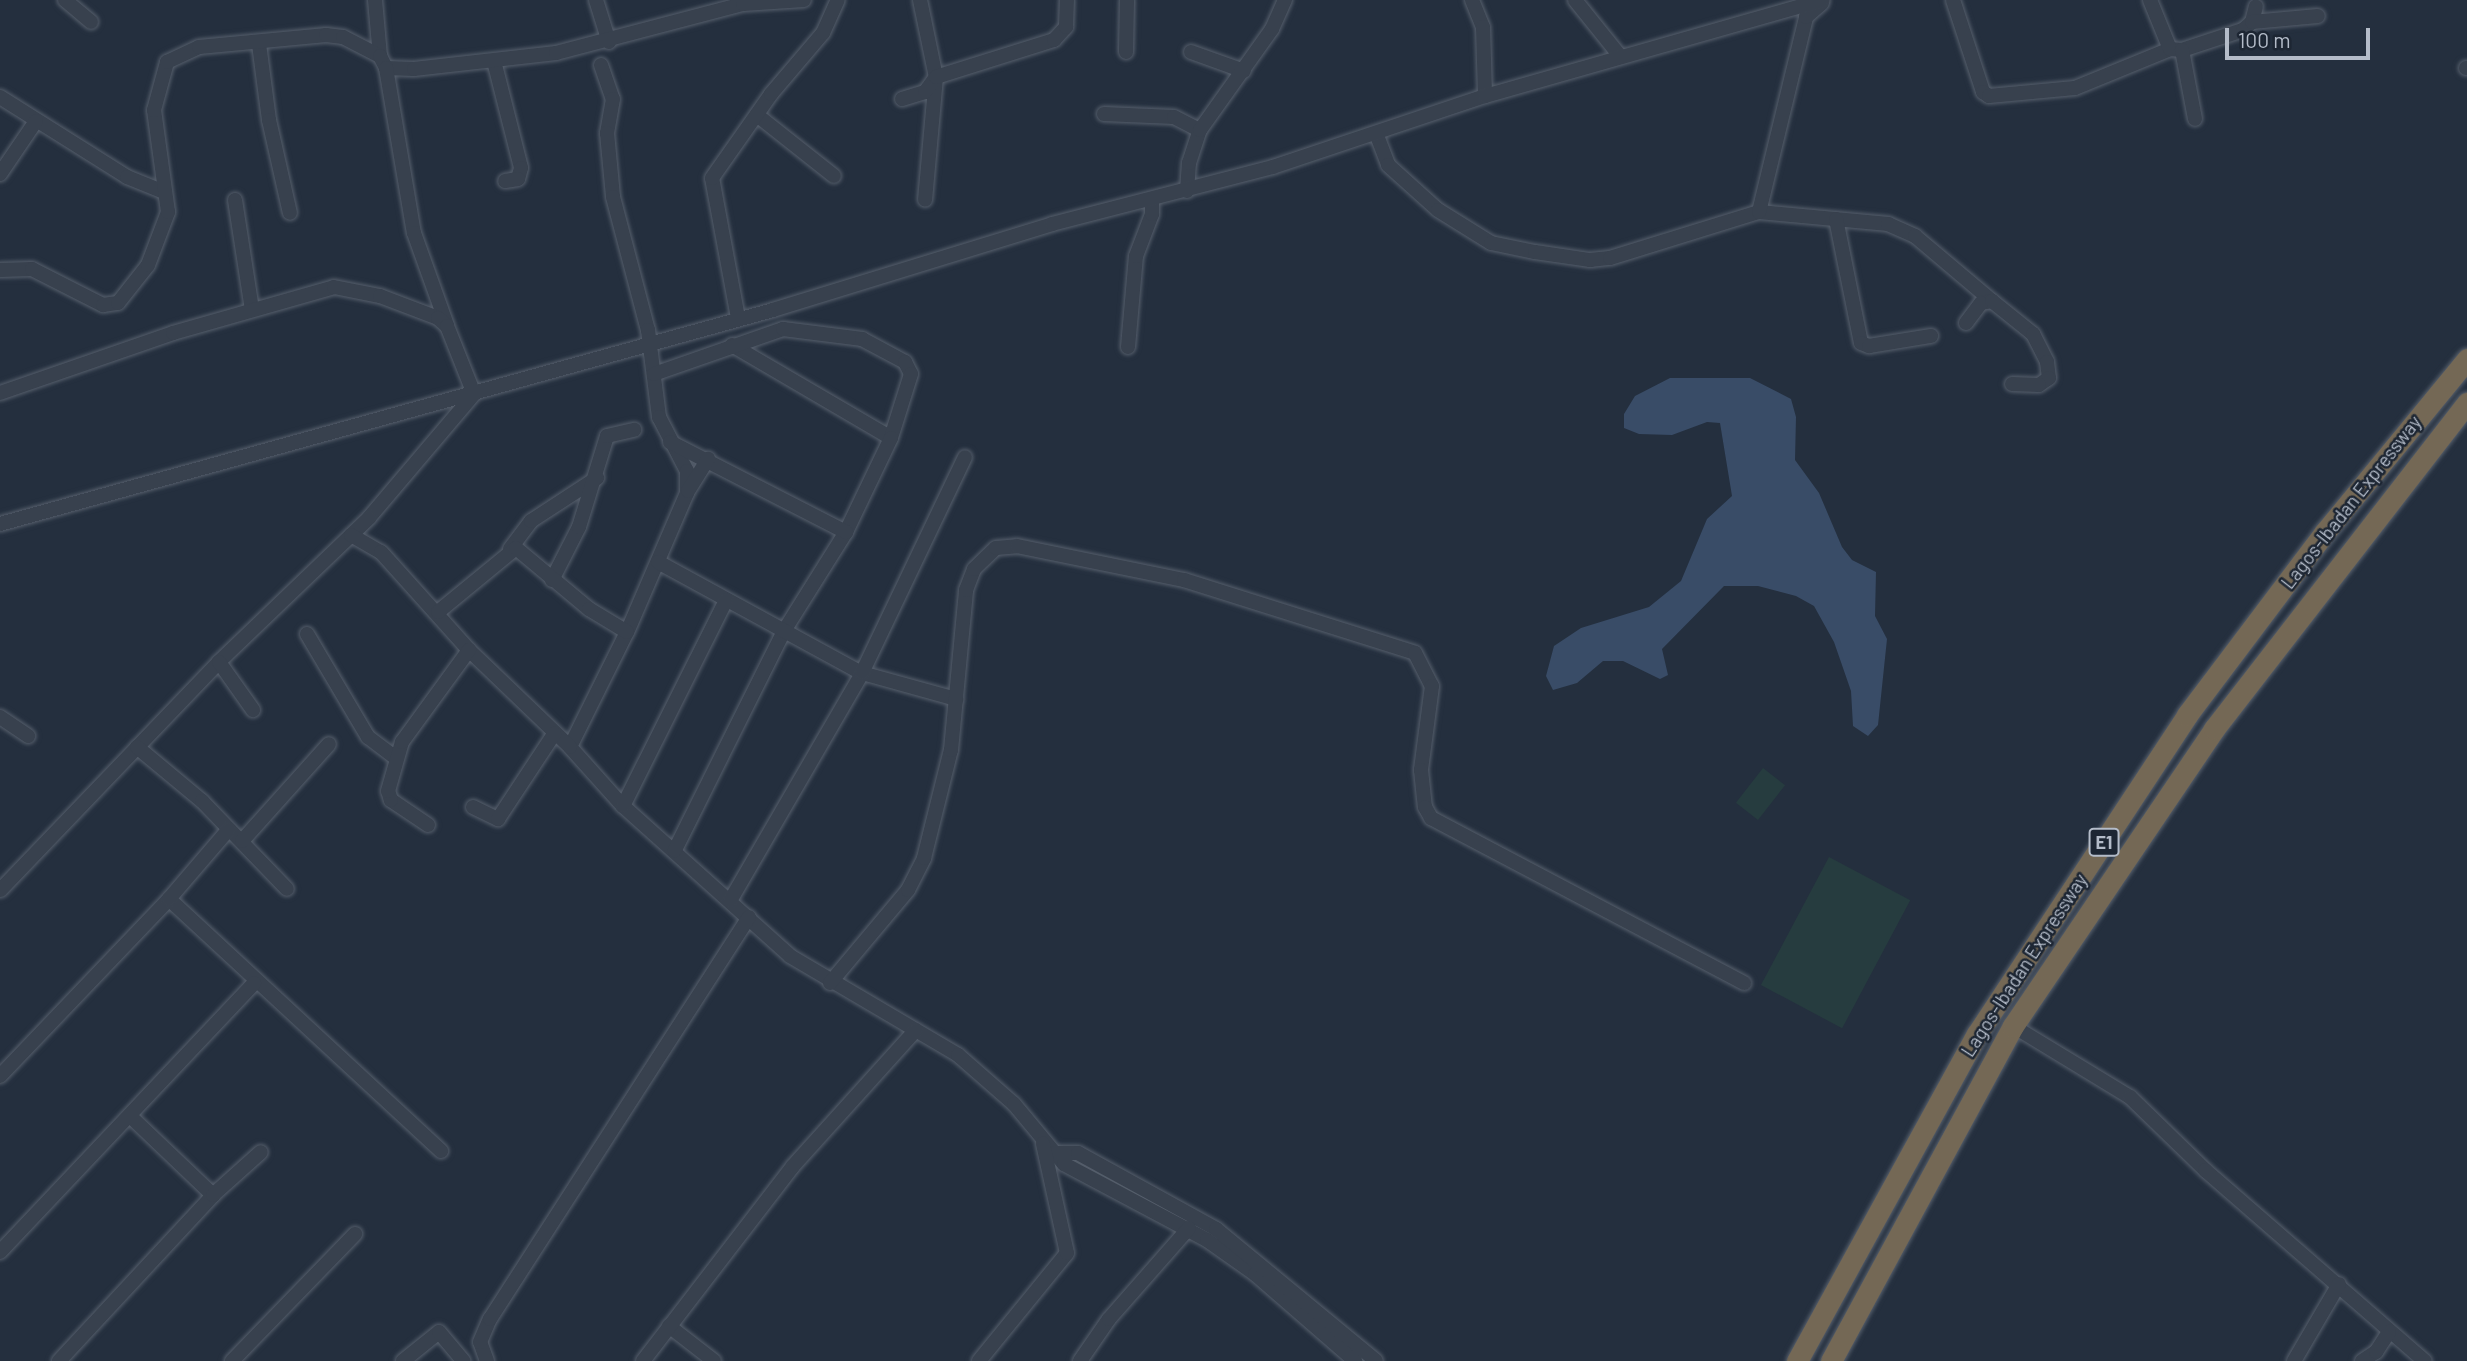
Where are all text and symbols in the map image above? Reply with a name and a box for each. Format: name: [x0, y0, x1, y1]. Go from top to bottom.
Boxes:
scale bar: [2229, 14, 2374, 58]
text: 100 m: [2238, 27, 2291, 52]
street label: Lagos-Ibadan Expressway: [2276, 411, 2426, 593]
road number: E1: [2088, 828, 2120, 856]
street label: Lagos-Ibadan Expressway: [1956, 869, 2092, 1061]

